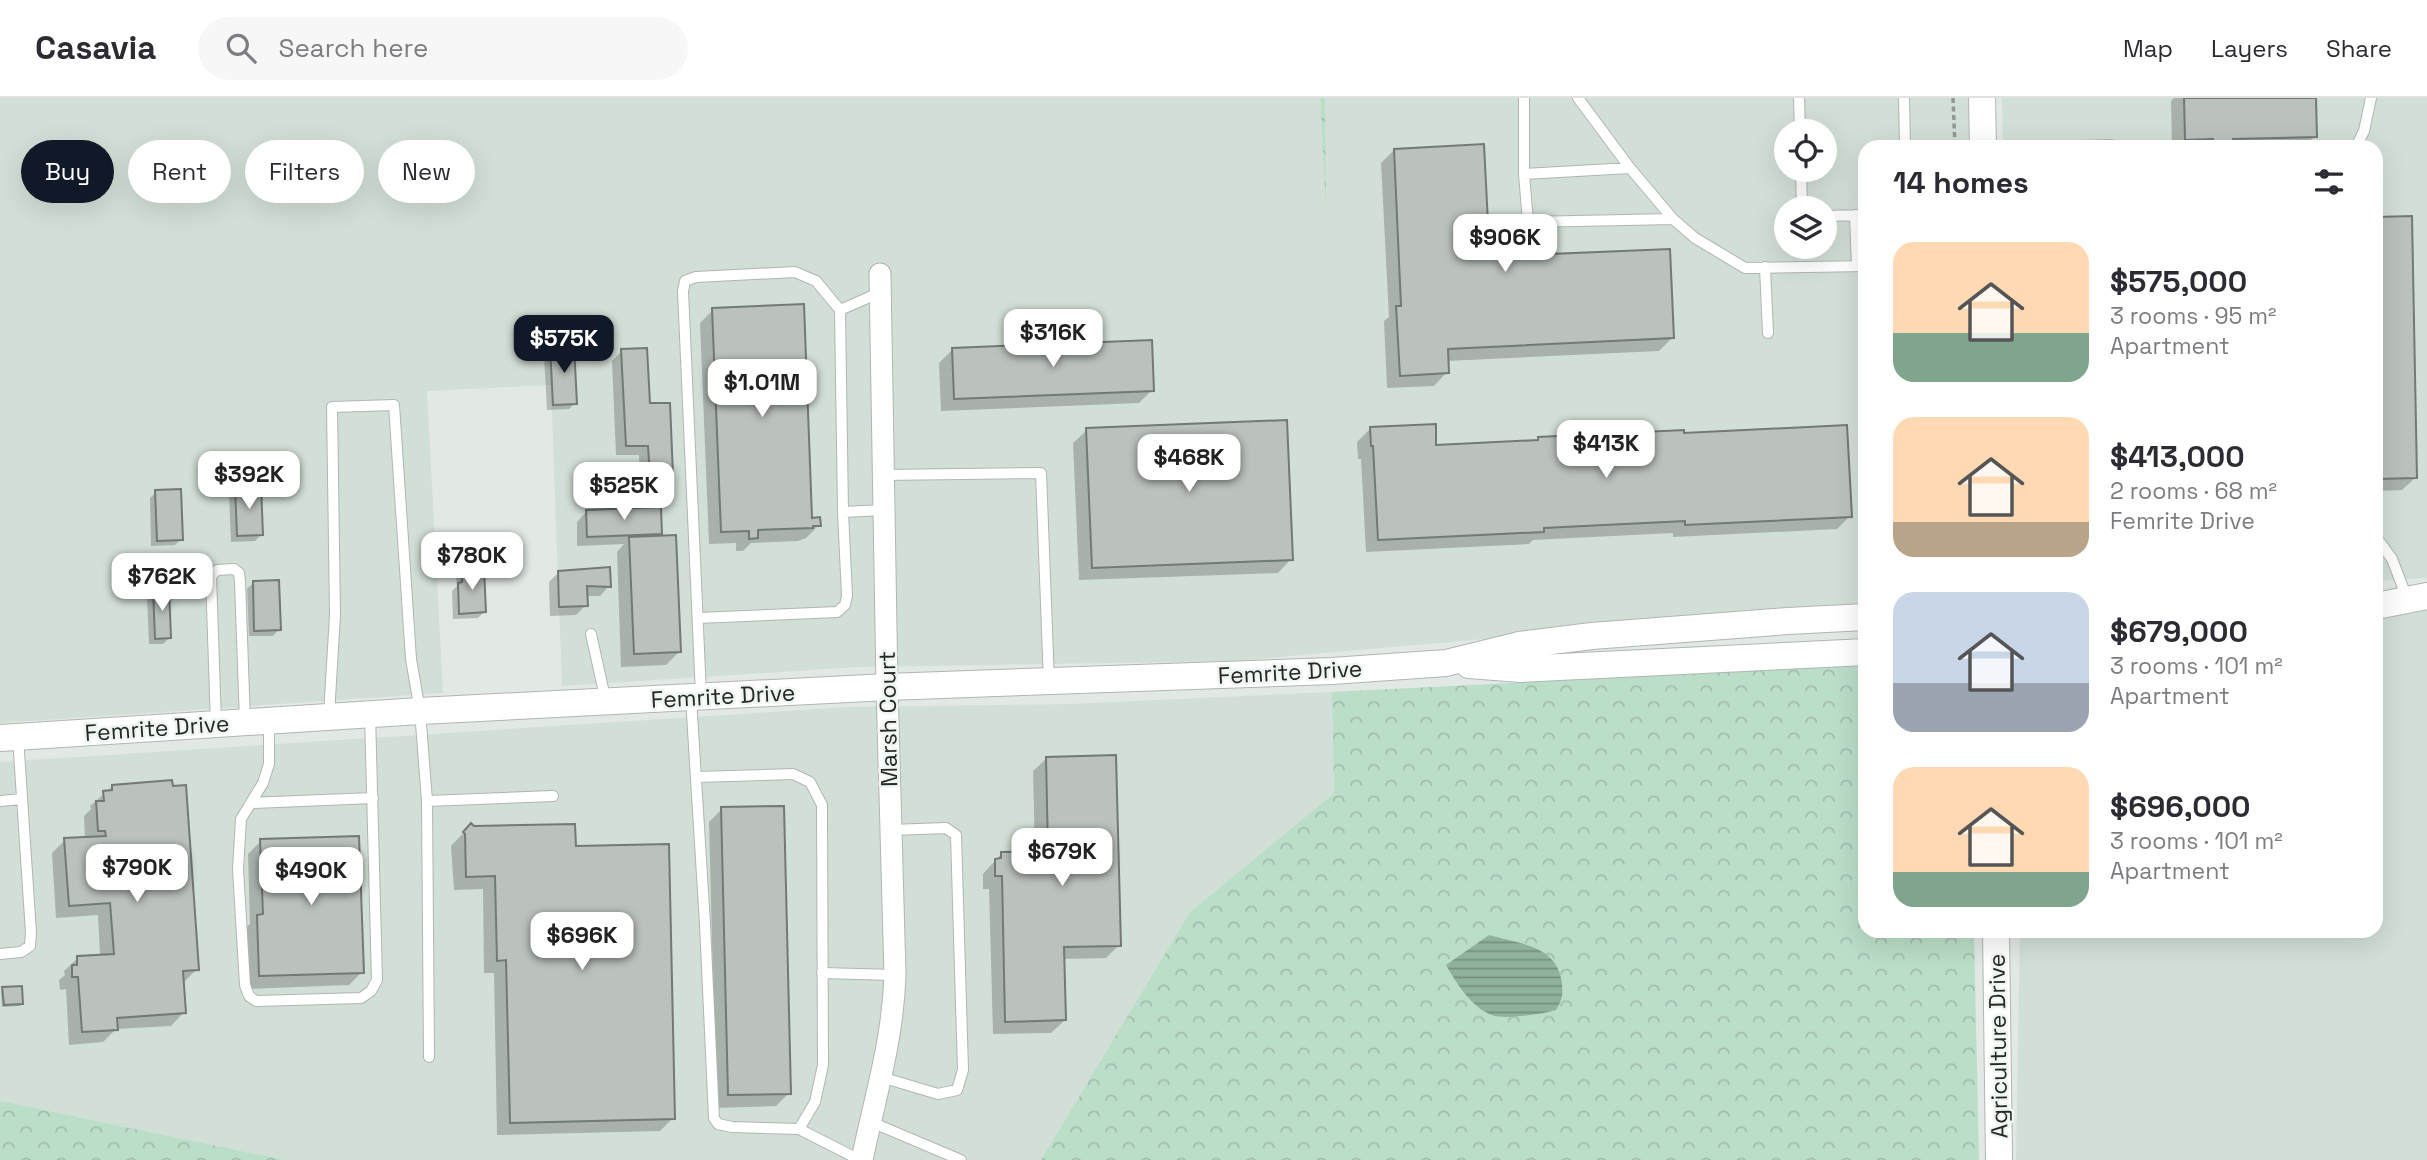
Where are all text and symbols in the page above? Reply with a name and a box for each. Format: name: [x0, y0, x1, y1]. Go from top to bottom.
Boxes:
search box: [198, 17, 688, 80]
text: Casavia: [35, 27, 156, 69]
icon: search: [222, 29, 260, 67]
text: Search here: [278, 31, 428, 65]
text: Map: [2123, 33, 2173, 64]
text: Layers: [2211, 33, 2288, 64]
text: Share: [2326, 33, 2392, 64]
map controls: [1774, 119, 1837, 259]
button: locate: [1774, 119, 1837, 182]
chip: Buy: [21, 140, 114, 203]
chip: Rent: [128, 140, 231, 203]
chip: Filters: [245, 140, 364, 203]
chip: New: [378, 140, 475, 203]
text: 14 homes: [1893, 163, 2029, 202]
icon: filters: [2310, 163, 2348, 201]
button: layers: [1774, 196, 1837, 259]
pin: $906K: [1456, 214, 1554, 274]
text: $906K: [1469, 222, 1541, 252]
text: $575,000: [2110, 262, 2247, 301]
icon: home: [1949, 270, 2033, 354]
text: 3 rooms · 95 m²: [2110, 301, 2276, 331]
pin: $316K: [1004, 310, 1102, 369]
pin: $575K: [515, 316, 613, 375]
text: $316K: [1020, 317, 1086, 347]
text: $575K: [530, 323, 598, 353]
text: Apartment: [2110, 331, 2230, 361]
pin: $1.01M: [705, 360, 819, 419]
text: $1.01M: [724, 367, 800, 397]
pin: $413K: [1557, 420, 1655, 480]
text: $413K: [1573, 428, 1639, 458]
pin: $468K: [1140, 434, 1238, 494]
text: $413,000: [2110, 437, 2245, 476]
text: $468K: [1154, 442, 1224, 472]
icon: home: [1949, 445, 2033, 529]
pin: $392K: [200, 452, 298, 511]
text: $392K: [214, 459, 284, 489]
pin: $525K: [575, 462, 673, 522]
text: $525K: [589, 470, 659, 500]
text: 2 rooms · 68 m²: [2110, 476, 2277, 506]
text: Femrite Drive: [2110, 506, 2255, 536]
pin: $780K: [423, 532, 521, 592]
text: $780K: [437, 540, 507, 570]
pin: $762K: [113, 554, 211, 613]
text: $762K: [128, 561, 196, 591]
text: $679,000: [2110, 612, 2248, 651]
icon: home: [1949, 620, 2033, 704]
street label: Marsh Court: [872, 651, 904, 787]
text: 3 rooms · 101 m²: [2110, 651, 2283, 681]
street label: Femrite Drive: [1217, 653, 1363, 691]
street label: Femrite Drive: [650, 677, 796, 715]
text: Apartment: [2110, 681, 2230, 711]
street label: Femrite Drive: [84, 708, 230, 748]
text: $696,000: [2110, 787, 2251, 826]
icon: home: [1949, 795, 2033, 879]
text: 3 rooms · 101 m²: [2110, 826, 2283, 856]
pin: $679K: [1013, 828, 1111, 888]
text: $679K: [1027, 836, 1097, 866]
pin: $790K: [88, 844, 186, 904]
pin: $490K: [262, 848, 360, 907]
text: $790K: [102, 852, 172, 882]
text: $490K: [275, 855, 347, 885]
text: Apartment: [2110, 856, 2230, 886]
pin: $696K: [533, 912, 631, 972]
text: $696K: [547, 920, 617, 950]
street label: Agriculture Drive: [1981, 953, 2015, 1139]

